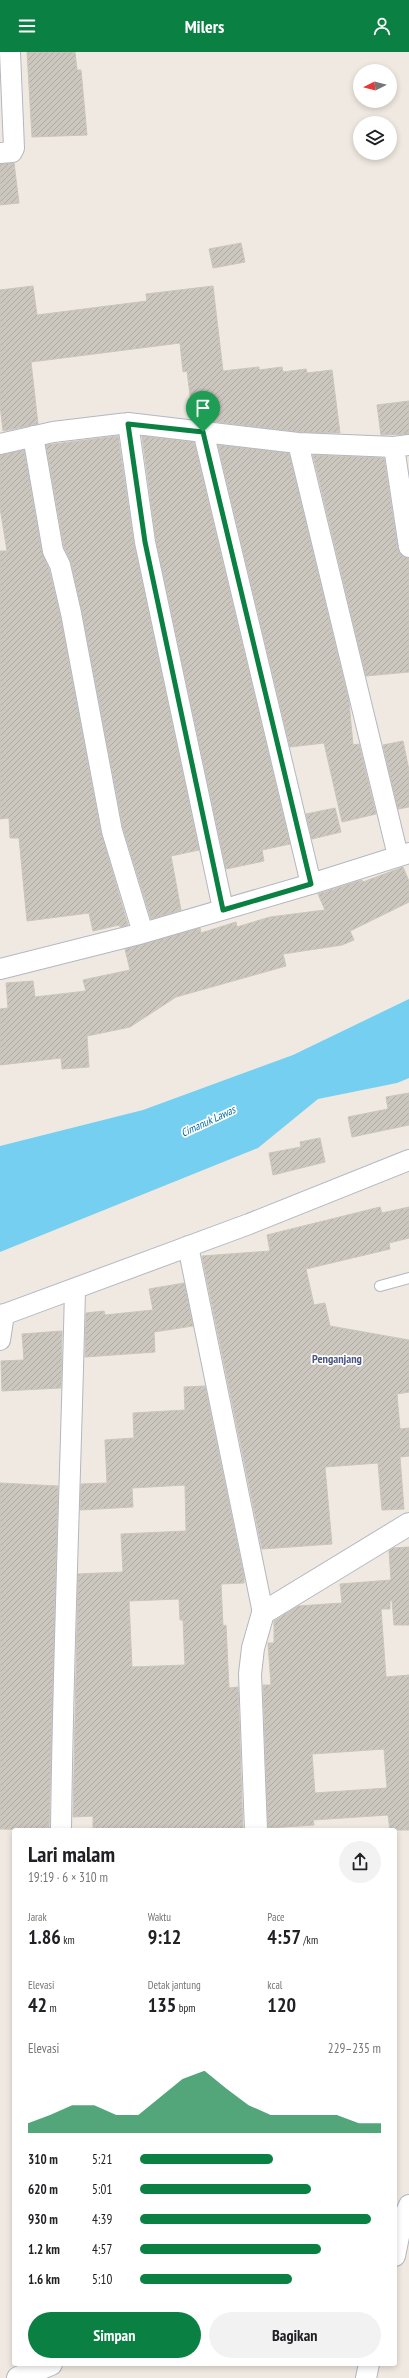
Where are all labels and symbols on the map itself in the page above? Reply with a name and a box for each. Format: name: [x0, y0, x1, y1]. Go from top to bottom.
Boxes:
north arrow: [353, 64, 397, 108]
pin: [186, 391, 220, 432]
water label: Cimanuk Lawas: [179, 1102, 239, 1140]
district label: Penganjang: [312, 1351, 362, 1366]

